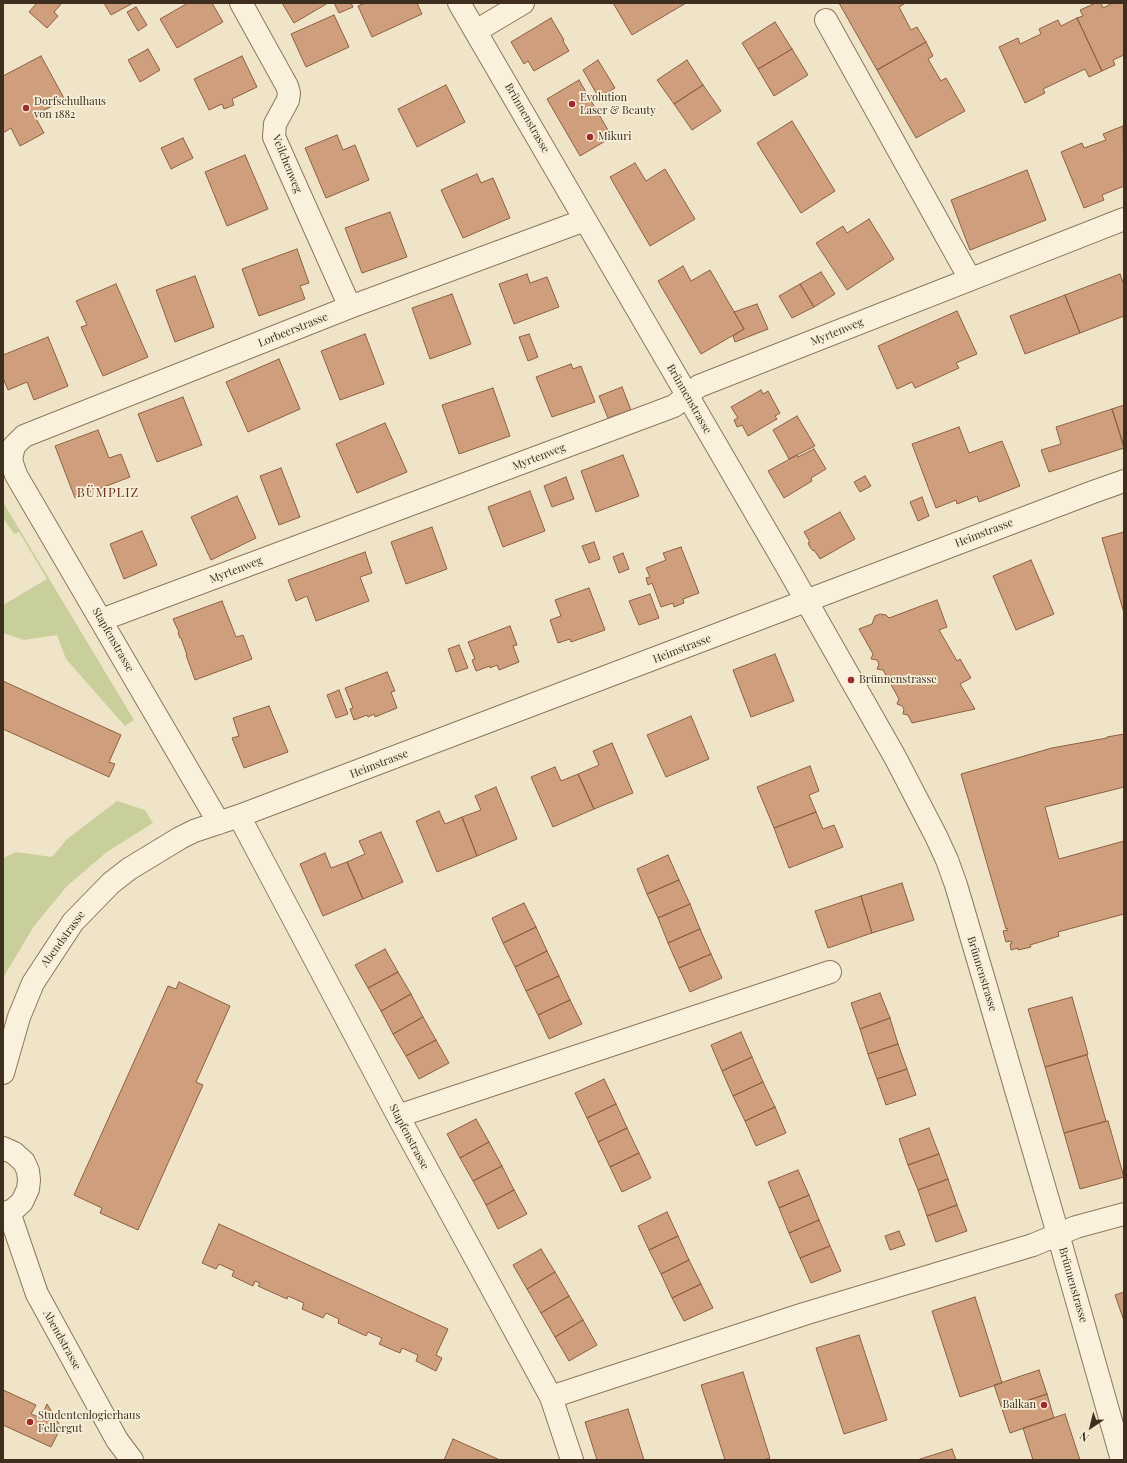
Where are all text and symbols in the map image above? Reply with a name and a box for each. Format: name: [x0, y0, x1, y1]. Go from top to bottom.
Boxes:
street label: Brünnenstrasse: [502, 81, 552, 155]
place label: Evolution Laser & Beauty: [580, 91, 656, 117]
place label: Dorfschulhaus von 1882: [34, 95, 106, 121]
marker: Evolution Laser & Beauty: [567, 99, 577, 109]
marker: Dorfschulhaus von 1882: [21, 103, 31, 113]
place label: Mikuri: [598, 130, 631, 144]
marker: Mikuri: [585, 132, 595, 142]
street label: Veilchenweg: [269, 133, 305, 195]
street label: Lorbeerstrasse: [256, 310, 330, 350]
street label: Myrtenweg: [809, 315, 865, 349]
street label: Brünnenstrasse: [664, 362, 714, 436]
street label: Myrtenweg: [511, 441, 567, 473]
district label: BÜMPLIZ: [77, 485, 139, 501]
street label: Heimstrasse: [953, 516, 1015, 550]
street label: Myrtenweg: [208, 554, 264, 586]
street label: Stapfenstrasse: [89, 606, 137, 674]
street label: Heimstrasse: [651, 632, 713, 666]
place label: Brünnenstrasse: [859, 673, 937, 687]
marker: Brünnenstrasse: [846, 675, 856, 685]
street label: Heimstrasse: [348, 747, 410, 781]
street label: Abendstrasse: [38, 908, 88, 970]
street label: Brünnenstrasse: [964, 935, 1000, 1013]
street label: Stapfenstrasse: [386, 1102, 432, 1172]
street label: Brünnenstrasse: [1056, 1246, 1090, 1324]
street label: Abendstrasse: [40, 1308, 84, 1372]
place label: Balkan: [1003, 1398, 1036, 1412]
marker: Balkan: [1039, 1400, 1049, 1410]
north arrow: [1071, 1407, 1111, 1447]
place label: Studentenlogierhaus Fellergut: [38, 1409, 140, 1435]
marker: Studentenlogierhaus Fellergut: [25, 1417, 35, 1427]
text: N: [1076, 1429, 1091, 1446]

